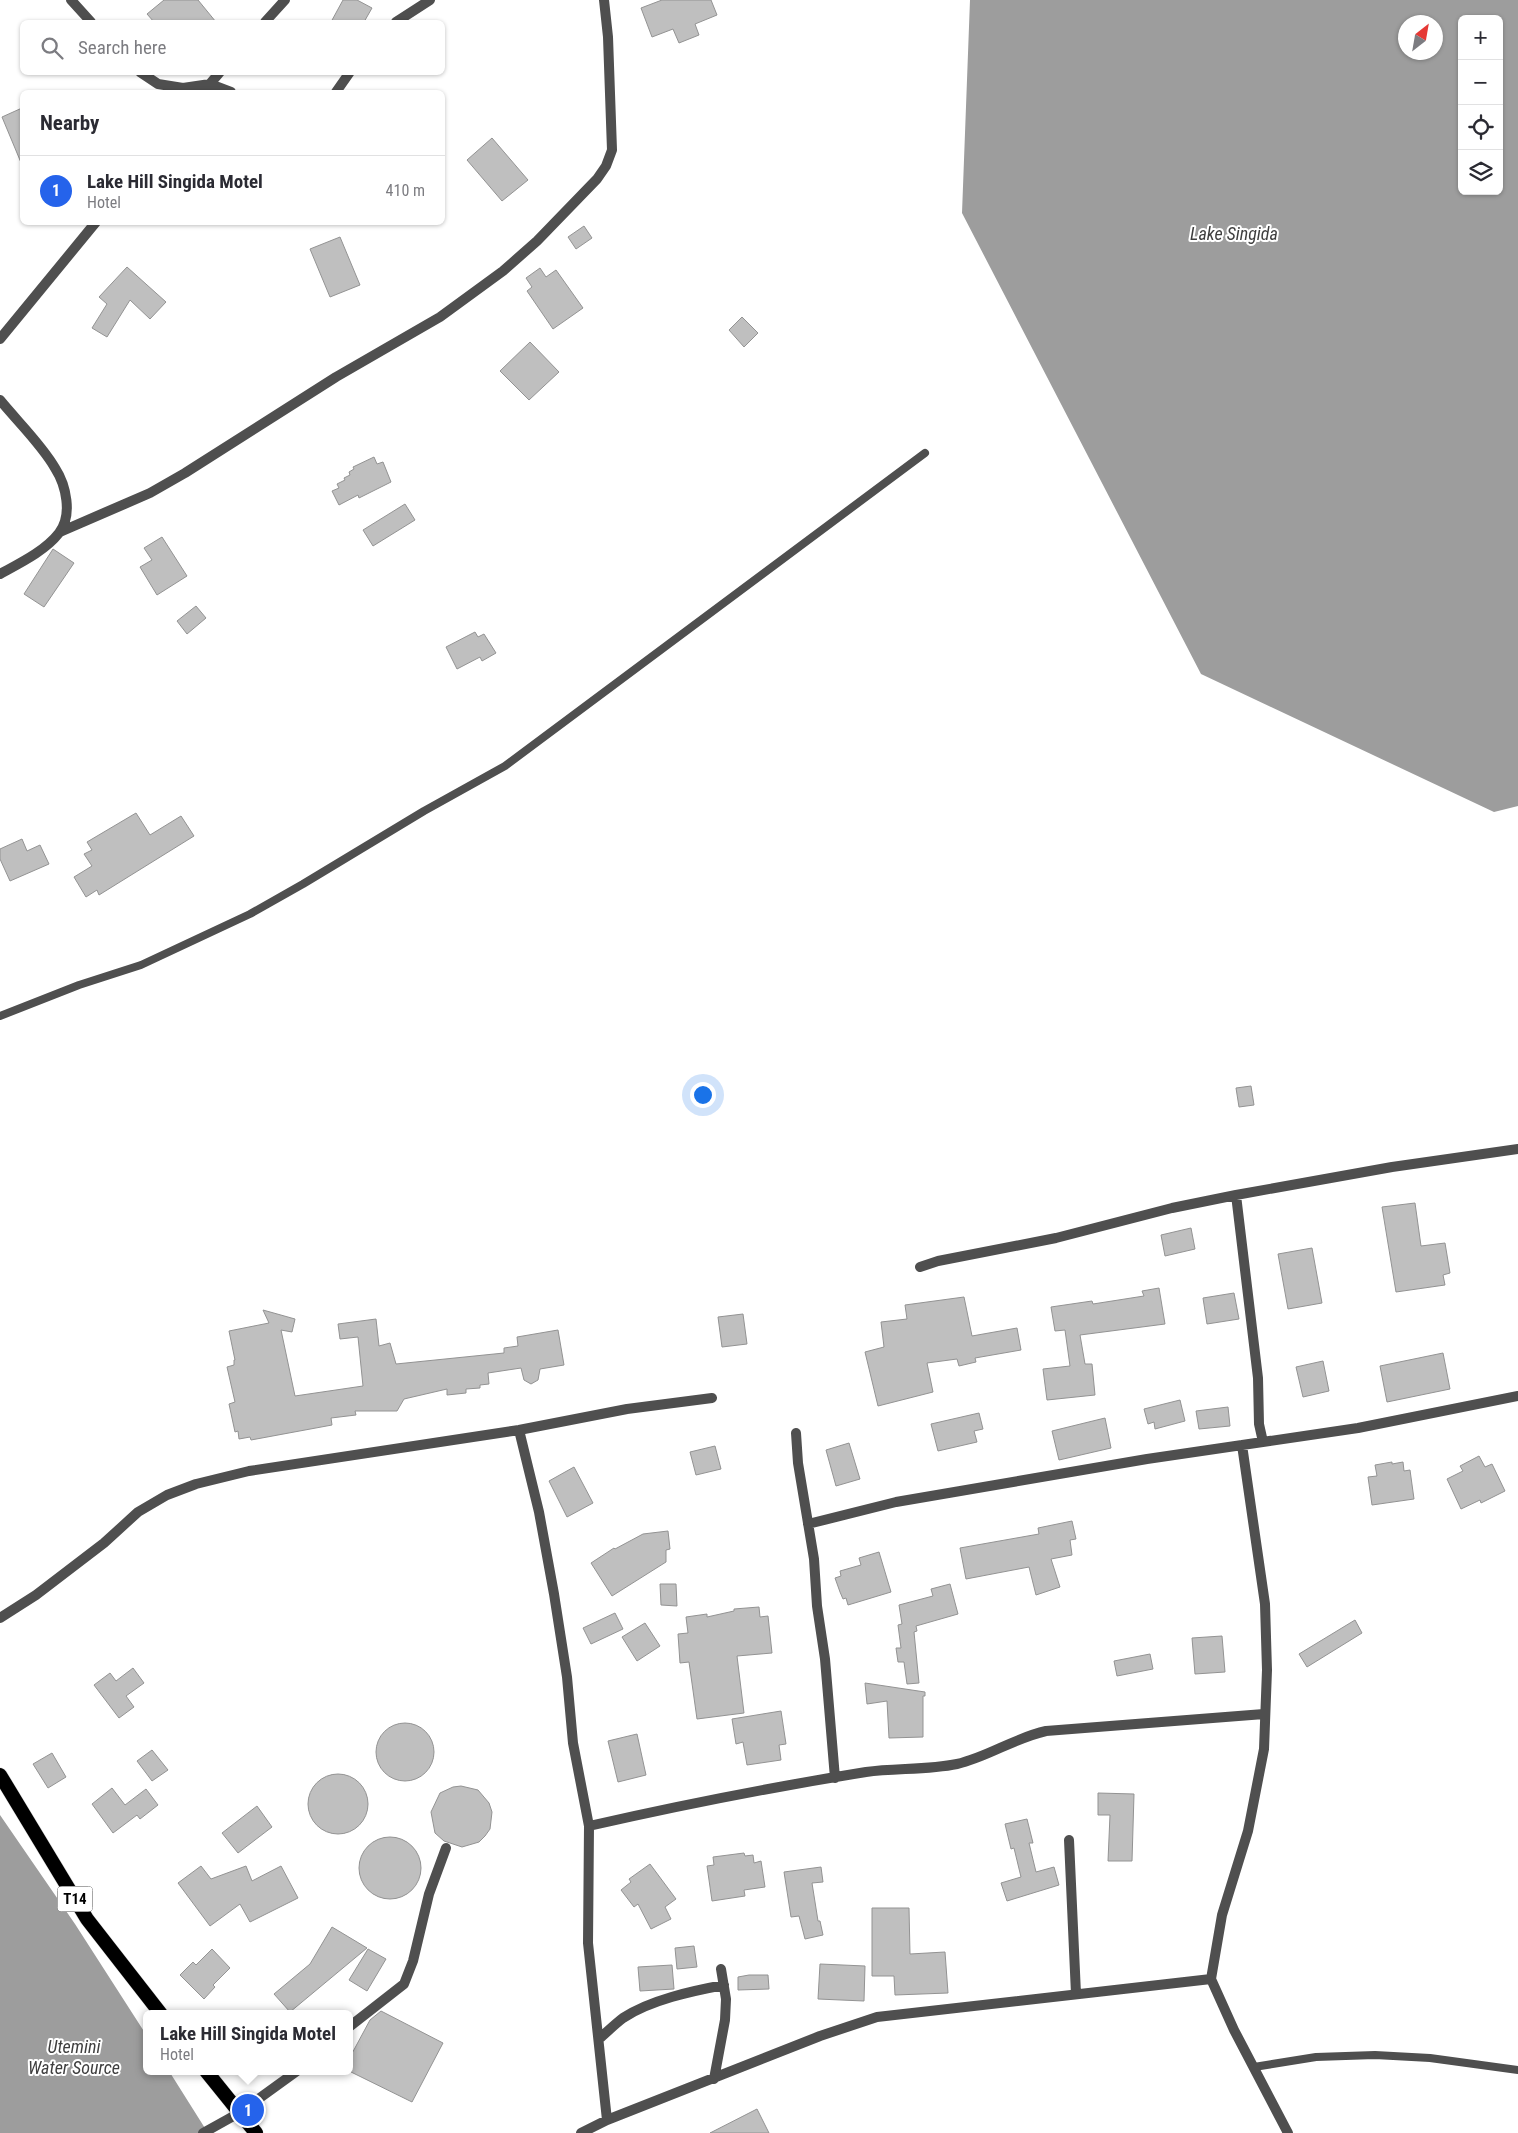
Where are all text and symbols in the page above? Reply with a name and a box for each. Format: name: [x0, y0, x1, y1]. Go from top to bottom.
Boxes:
north arrow: [1398, 15, 1443, 60]
map controls: [1458, 15, 1503, 195]
button: +: [1458, 15, 1503, 60]
search box: [20, 20, 445, 75]
icon: search: [38, 34, 66, 62]
text: Search here: [78, 36, 166, 59]
button: −: [1458, 60, 1503, 105]
button: locate: [1458, 105, 1503, 150]
text: Nearby: [40, 111, 99, 135]
button: layers: [1458, 150, 1503, 195]
text: Lake Hill Singida Motel: [87, 170, 263, 193]
text: 1: [52, 181, 60, 200]
text: 410 m: [386, 181, 425, 200]
text: Hotel: [87, 193, 121, 212]
water label: Lake Singida: [1190, 223, 1278, 244]
your location: [690, 1082, 716, 1108]
road number: T14: [58, 1886, 92, 1912]
popup: [143, 2010, 353, 2075]
text: Lake Hill Singida Motel: [160, 2022, 336, 2045]
water label: Utemini Water Source: [28, 2036, 120, 2078]
text: Hotel: [160, 2045, 194, 2064]
pin: 1: [232, 2091, 264, 2129]

